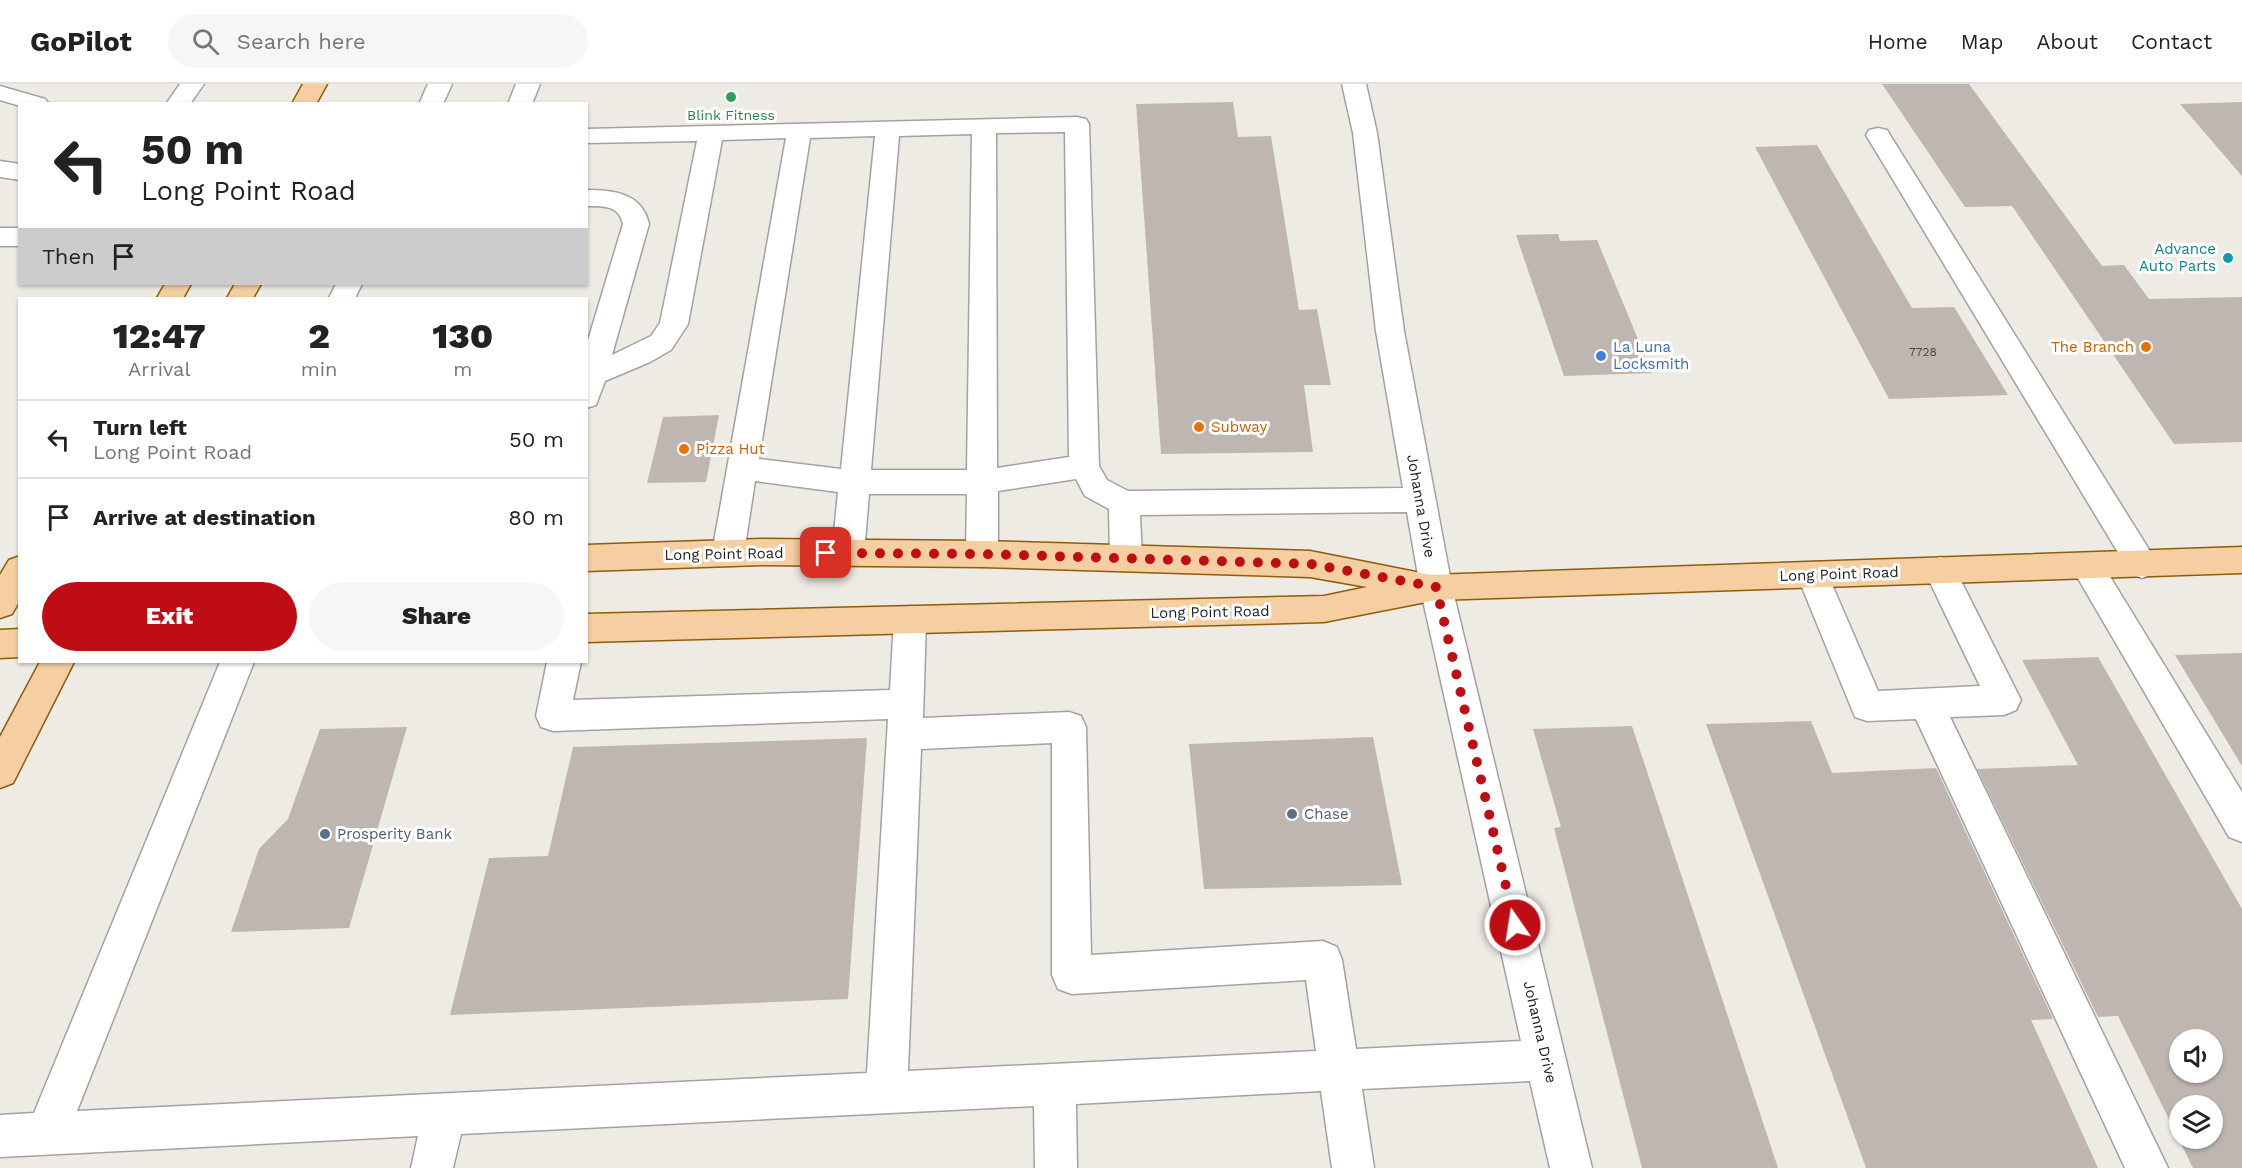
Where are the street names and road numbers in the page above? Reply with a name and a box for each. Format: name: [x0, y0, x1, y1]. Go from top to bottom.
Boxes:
street label: Johanna Drive: [1403, 453, 1439, 559]
street label: Long Point Road: [664, 544, 784, 564]
street label: Long Point Road: [1779, 563, 1899, 585]
street label: Long Point Road: [1150, 602, 1270, 622]
street label: Johanna Drive: [1520, 979, 1560, 1085]

